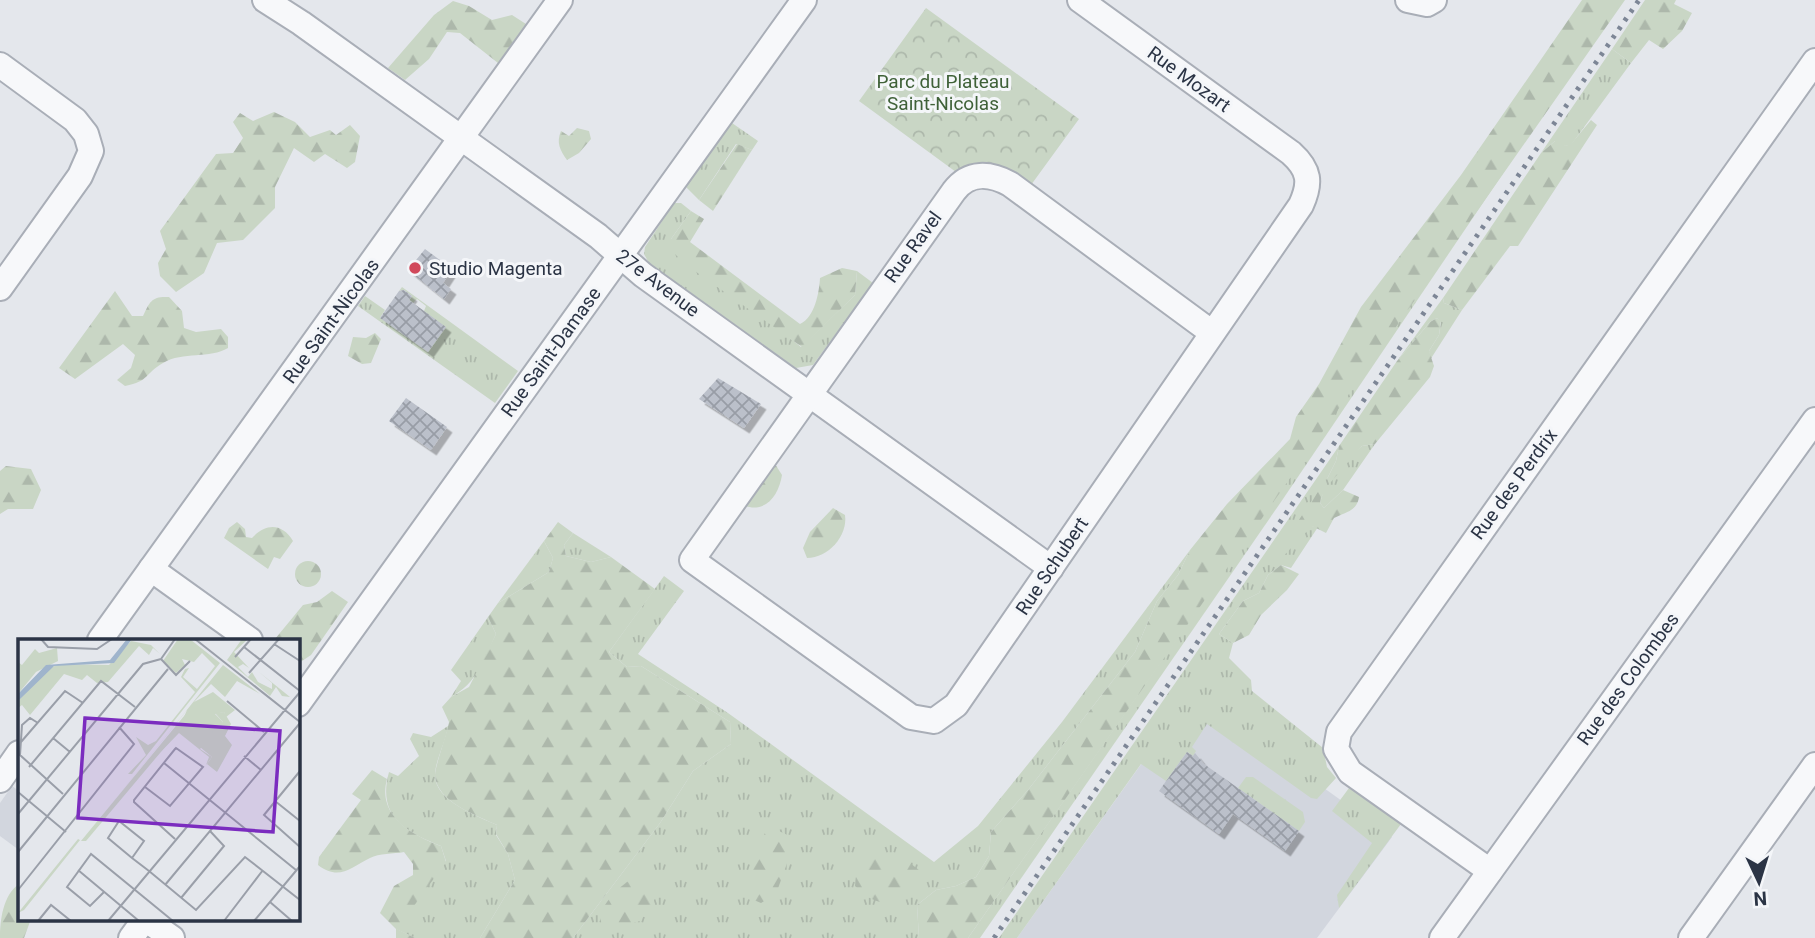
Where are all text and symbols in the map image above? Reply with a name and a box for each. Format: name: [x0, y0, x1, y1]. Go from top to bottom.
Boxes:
street label: Rue Mozart: [1143, 41, 1235, 117]
park label: Parc du Plateau Saint-Nicolas: [876, 70, 1010, 115]
street label: Rue Ravel: [879, 207, 947, 287]
street label: 27e Avenue: [612, 244, 704, 322]
street label: Rue Saint-Nicolas: [278, 254, 384, 388]
place label: Studio Magenta: [429, 257, 563, 280]
marker: Studio Magenta: [407, 260, 423, 276]
street label: Rue Saint-Damase: [496, 283, 606, 421]
street label: Rue des Perdrix: [1466, 424, 1562, 544]
street label: Rue Schubert: [1011, 513, 1093, 619]
street label: Rue des Colombes: [1572, 608, 1684, 750]
inset map: [18, 639, 299, 920]
north arrow: [1724, 847, 1794, 917]
text: N: [1753, 887, 1768, 910]

